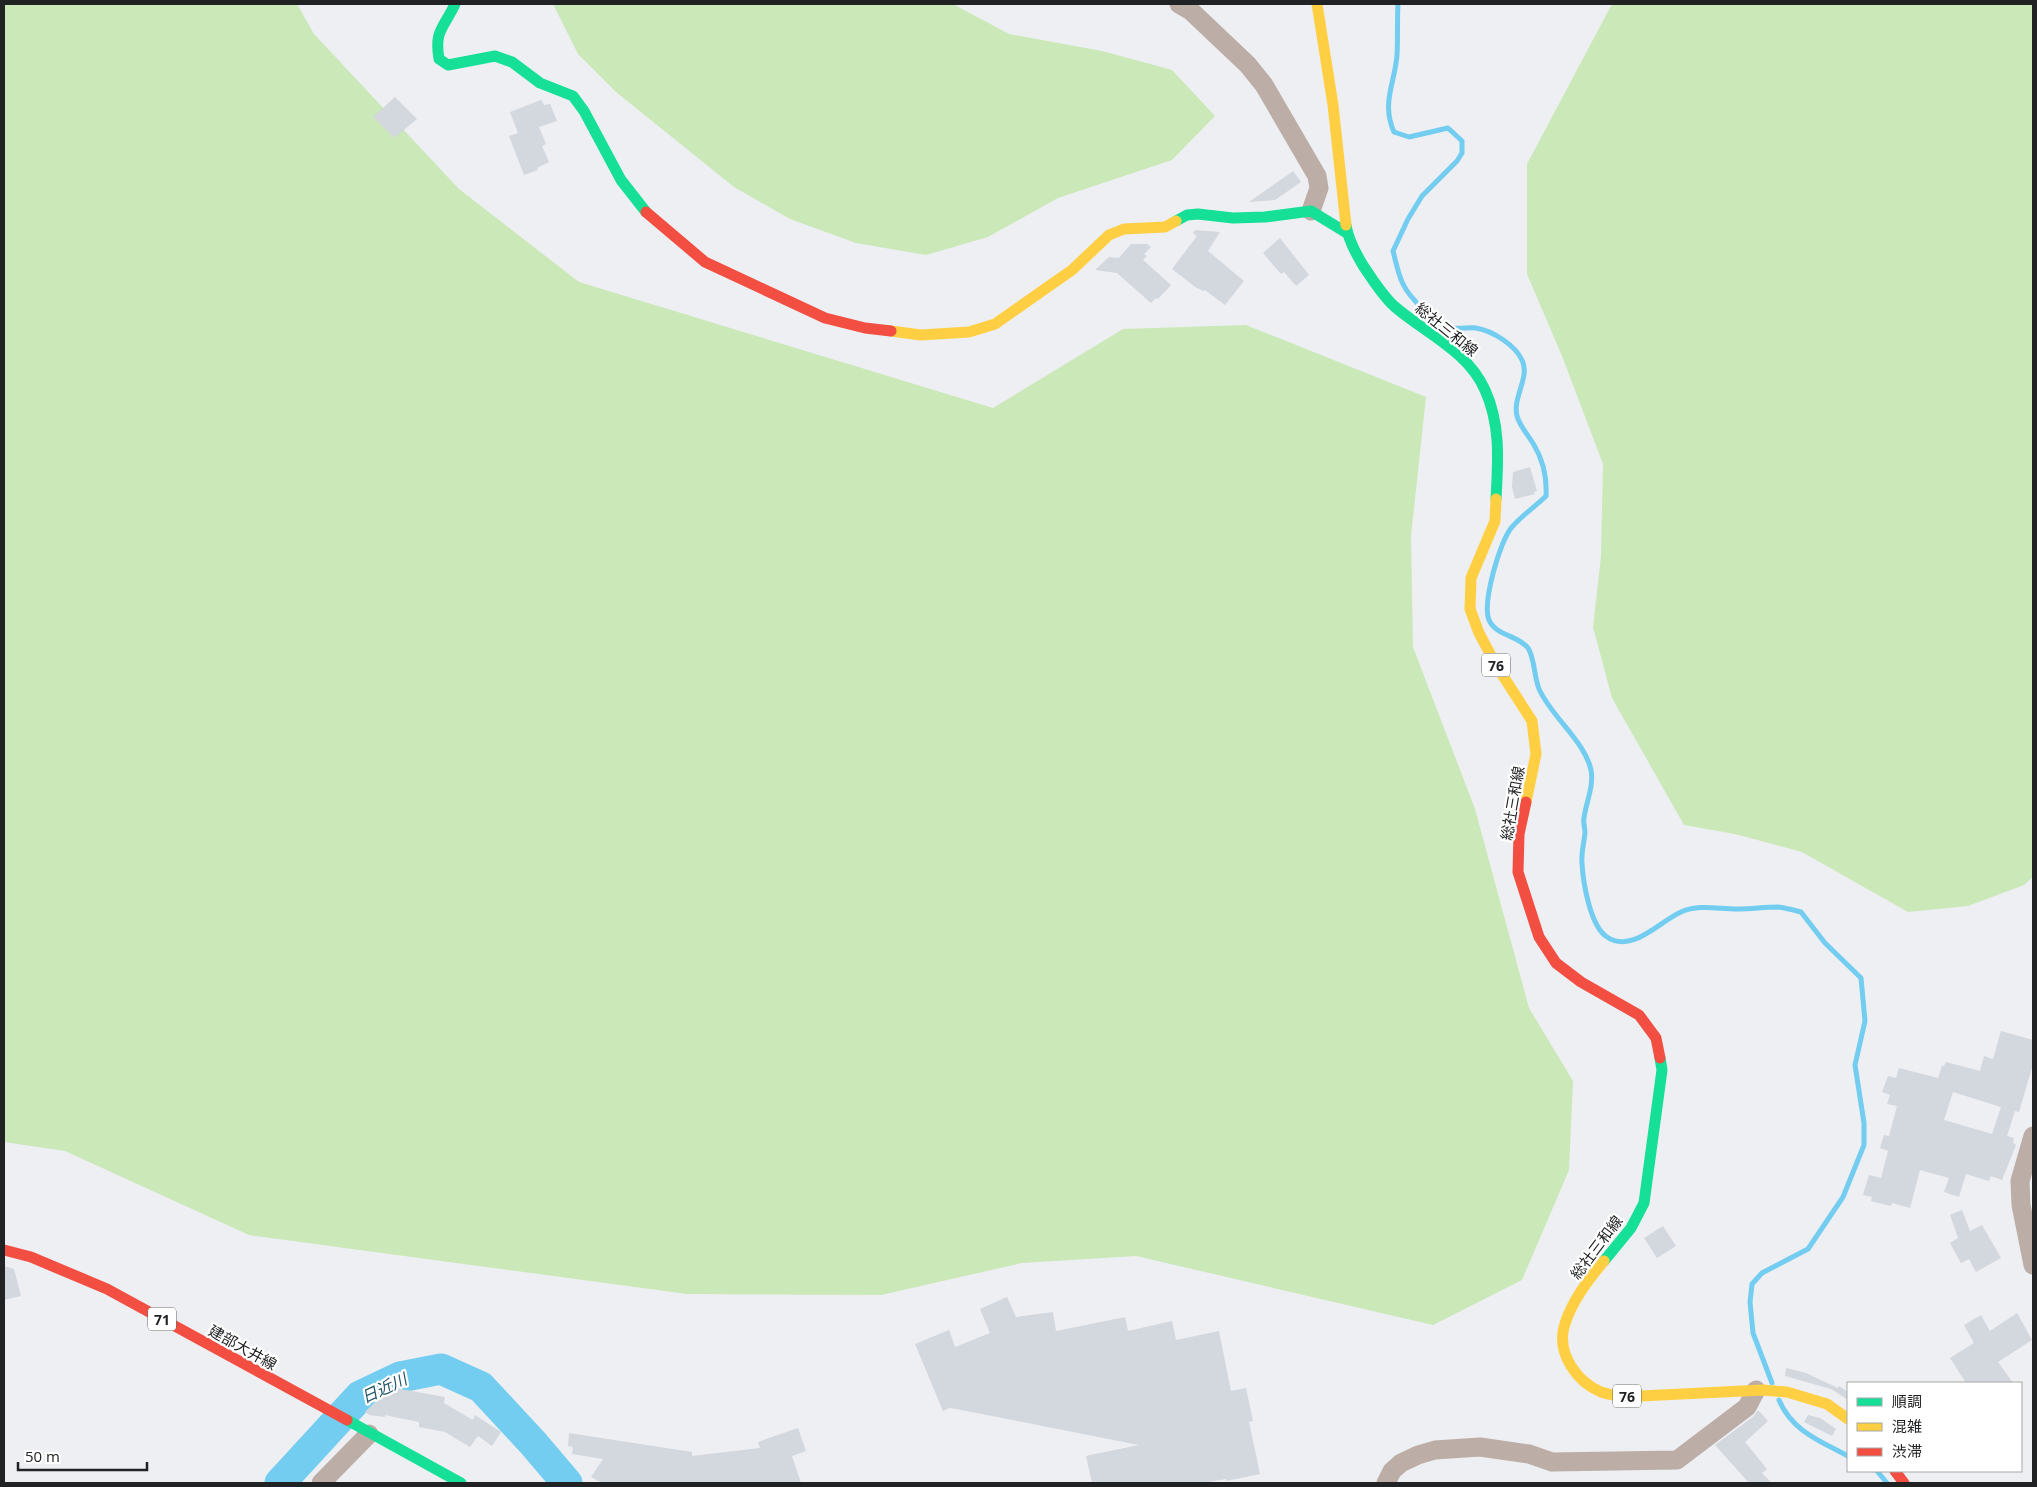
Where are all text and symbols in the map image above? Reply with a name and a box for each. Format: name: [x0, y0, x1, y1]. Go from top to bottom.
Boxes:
street label: 総社三和線: [1412, 298, 1482, 360]
road number: 76: [1482, 654, 1510, 676]
street label: 総社三和線: [1496, 764, 1528, 842]
street label: 総社三和線: [1565, 1211, 1627, 1283]
road number: 71: [148, 1308, 176, 1330]
street label: 建部大井線: [205, 1320, 281, 1374]
water label: 日近川: [358, 1367, 412, 1408]
legend: [1847, 1382, 2022, 1472]
road number: 76: [1613, 1384, 1641, 1408]
text: 順調: [1892, 1391, 1922, 1411]
text: 混雑: [1892, 1416, 1922, 1436]
scale bar: [18, 1440, 146, 1472]
text: 渋滞: [1892, 1441, 1922, 1461]
text: 50 m: [25, 1446, 60, 1466]

